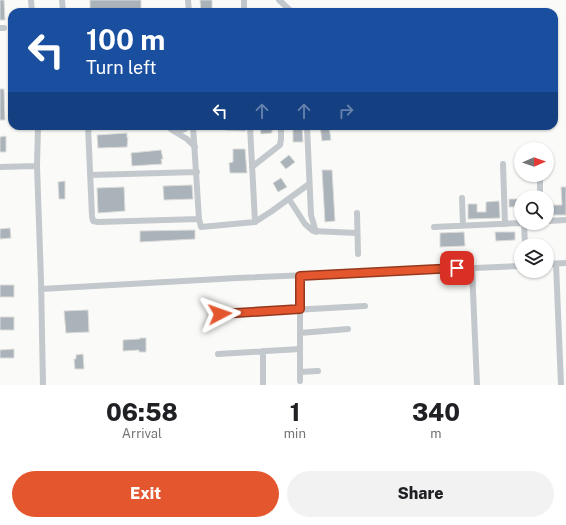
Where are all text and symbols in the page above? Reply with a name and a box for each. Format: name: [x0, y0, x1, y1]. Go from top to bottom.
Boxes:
text: 100 m: [86, 23, 165, 56]
icon: left: [20, 24, 72, 76]
text: Turn left: [86, 57, 156, 78]
icon: left: [209, 100, 231, 122]
icon: ahead: [251, 100, 273, 122]
icon: ahead: [293, 100, 315, 122]
icon: right: [335, 100, 357, 122]
north arrow: [514, 142, 554, 182]
map controls: [514, 142, 554, 278]
button: search: [514, 190, 554, 230]
button: layers: [514, 238, 554, 278]
pin: [440, 251, 474, 285]
icon: arrive: [446, 257, 468, 279]
position arrow: [199, 293, 241, 335]
text: 06:58: [106, 398, 178, 426]
text: 1: [290, 398, 300, 426]
text: 340: [412, 398, 460, 426]
text: Arrival: [122, 426, 162, 441]
text: min: [284, 426, 306, 441]
text: m: [430, 426, 442, 441]
button: Exit: [12, 471, 279, 517]
button: Share: [287, 471, 554, 517]

